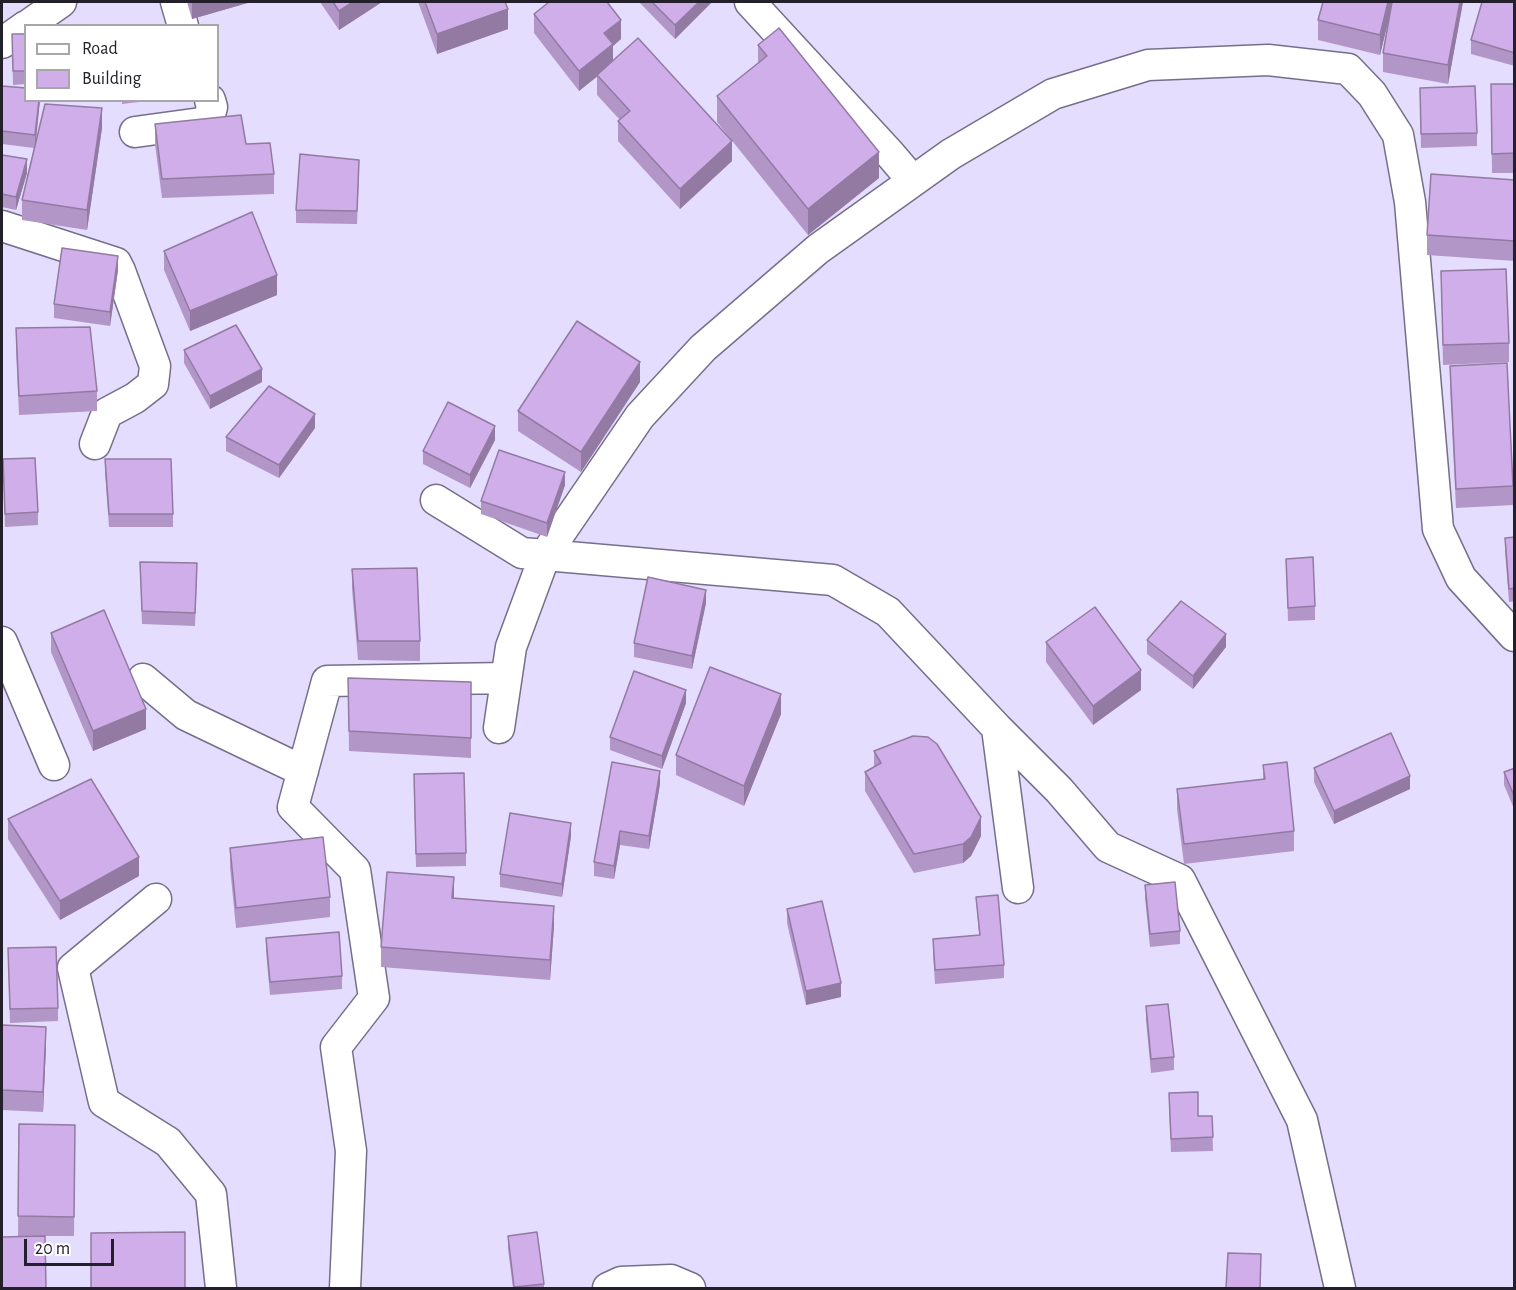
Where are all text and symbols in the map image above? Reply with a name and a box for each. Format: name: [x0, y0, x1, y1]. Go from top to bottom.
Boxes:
legend: [24, 24, 219, 102]
text: Road: [82, 40, 118, 58]
text: Building: [82, 70, 141, 88]
scale bar: [27, 1227, 117, 1265]
text: 20 m: [35, 1240, 70, 1258]

